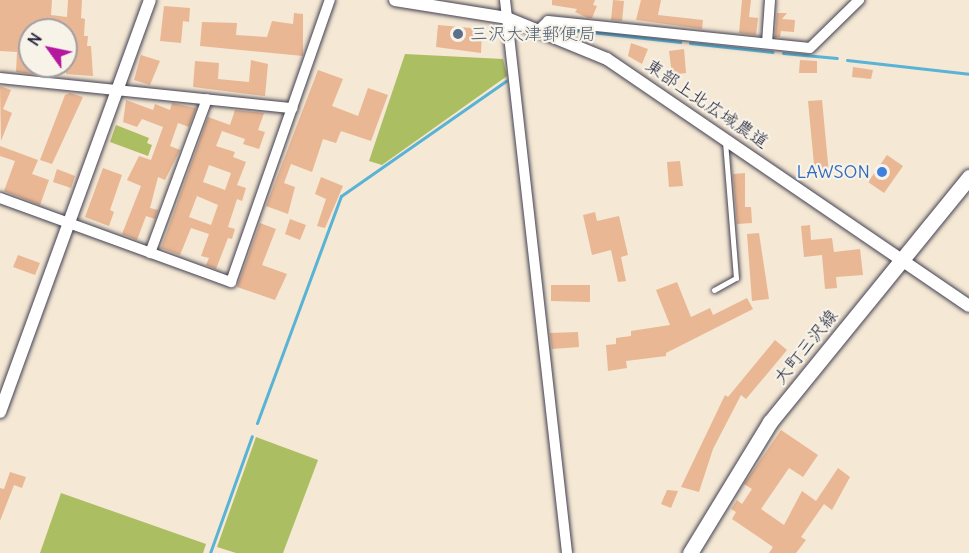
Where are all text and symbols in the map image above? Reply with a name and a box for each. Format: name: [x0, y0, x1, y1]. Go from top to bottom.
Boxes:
north arrow: [18, 18, 78, 78]
place label: 三沢大津郵便局: [470, 23, 596, 45]
marker: 三沢大津郵便局: [451, 27, 465, 41]
text: N: [23, 29, 46, 49]
street label: 東部上北広域農道: [641, 55, 773, 153]
place label: LAWSON: [796, 161, 870, 183]
marker: LAWSON: [875, 165, 889, 179]
street label: 大町三沢線: [769, 305, 843, 389]

